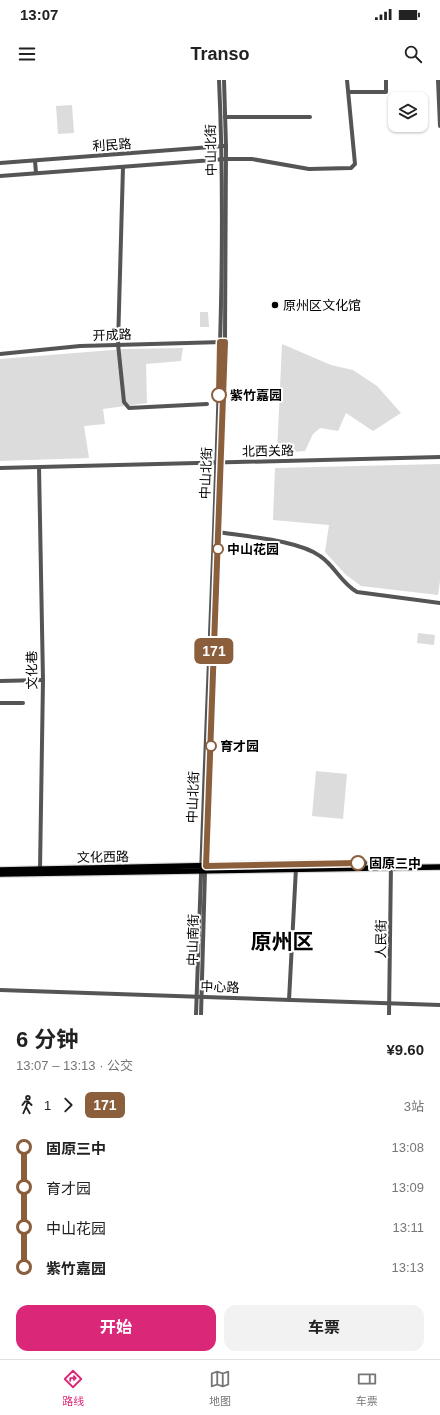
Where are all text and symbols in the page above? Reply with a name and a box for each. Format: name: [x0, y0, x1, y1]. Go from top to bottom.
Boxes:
text: 13:07: [20, 6, 58, 23]
icon: menu: [16, 43, 38, 65]
icon: search: [402, 43, 424, 65]
text: Transo: [190, 44, 250, 64]
map controls: [388, 92, 428, 132]
button: layers: [388, 92, 428, 132]
street label: 中山北街: [203, 124, 219, 176]
street label: 利民路: [92, 136, 132, 154]
place label: 原州区文化馆: [283, 298, 361, 313]
marker: 原州区文化馆: [270, 300, 280, 310]
street label: 开成路: [92, 327, 132, 343]
marker: 紫竹嘉园: [211, 387, 227, 403]
place label: 紫竹嘉园: [230, 388, 282, 403]
street label: 北西关路: [242, 443, 294, 459]
street label: 中山北街: [198, 447, 214, 499]
place label: 中山花园: [227, 542, 279, 557]
marker: 中山花园: [212, 543, 224, 555]
line badge: 171: [191, 638, 237, 664]
text: 171: [202, 643, 226, 659]
street label: 文化巷: [24, 650, 40, 690]
place label: 育才园: [220, 739, 259, 754]
marker: 育才园: [205, 740, 217, 752]
street label: 中山北街: [185, 771, 201, 823]
street label: 文化西路: [77, 849, 129, 865]
marker: 固原三中: [350, 855, 366, 871]
place label: 固原三中: [369, 856, 421, 871]
street label: 中山南街: [185, 914, 201, 966]
street label: 人民街: [373, 919, 389, 959]
district label: 原州区: [251, 930, 314, 953]
street label: 中心路: [200, 979, 240, 995]
text: 6 分钟: [16, 1027, 78, 1052]
text: ¥9.60: [386, 1041, 424, 1058]
text: 13:07 – 13:13 · 公交: [16, 1058, 133, 1073]
icon: walk: [16, 1094, 38, 1116]
icon: forward: [57, 1094, 79, 1116]
text: 171: [93, 1097, 117, 1113]
text: 1: [44, 1098, 51, 1113]
text: 3站: [404, 1099, 424, 1114]
text: 固原三中: [46, 1140, 106, 1157]
text: 13:08: [391, 1140, 424, 1155]
text: 育才园: [46, 1180, 91, 1197]
text: 13:09: [391, 1180, 424, 1195]
text: 中山花园: [46, 1220, 106, 1237]
text: 13:11: [392, 1220, 424, 1235]
text: 紫竹嘉园: [46, 1260, 106, 1277]
text: 13:13: [391, 1260, 424, 1275]
button: 开始: [16, 1305, 216, 1351]
button: 车票: [224, 1305, 424, 1351]
tab: 路线: [62, 1368, 84, 1408]
tab: 地图: [209, 1368, 231, 1408]
tab: 车票: [356, 1368, 378, 1408]

